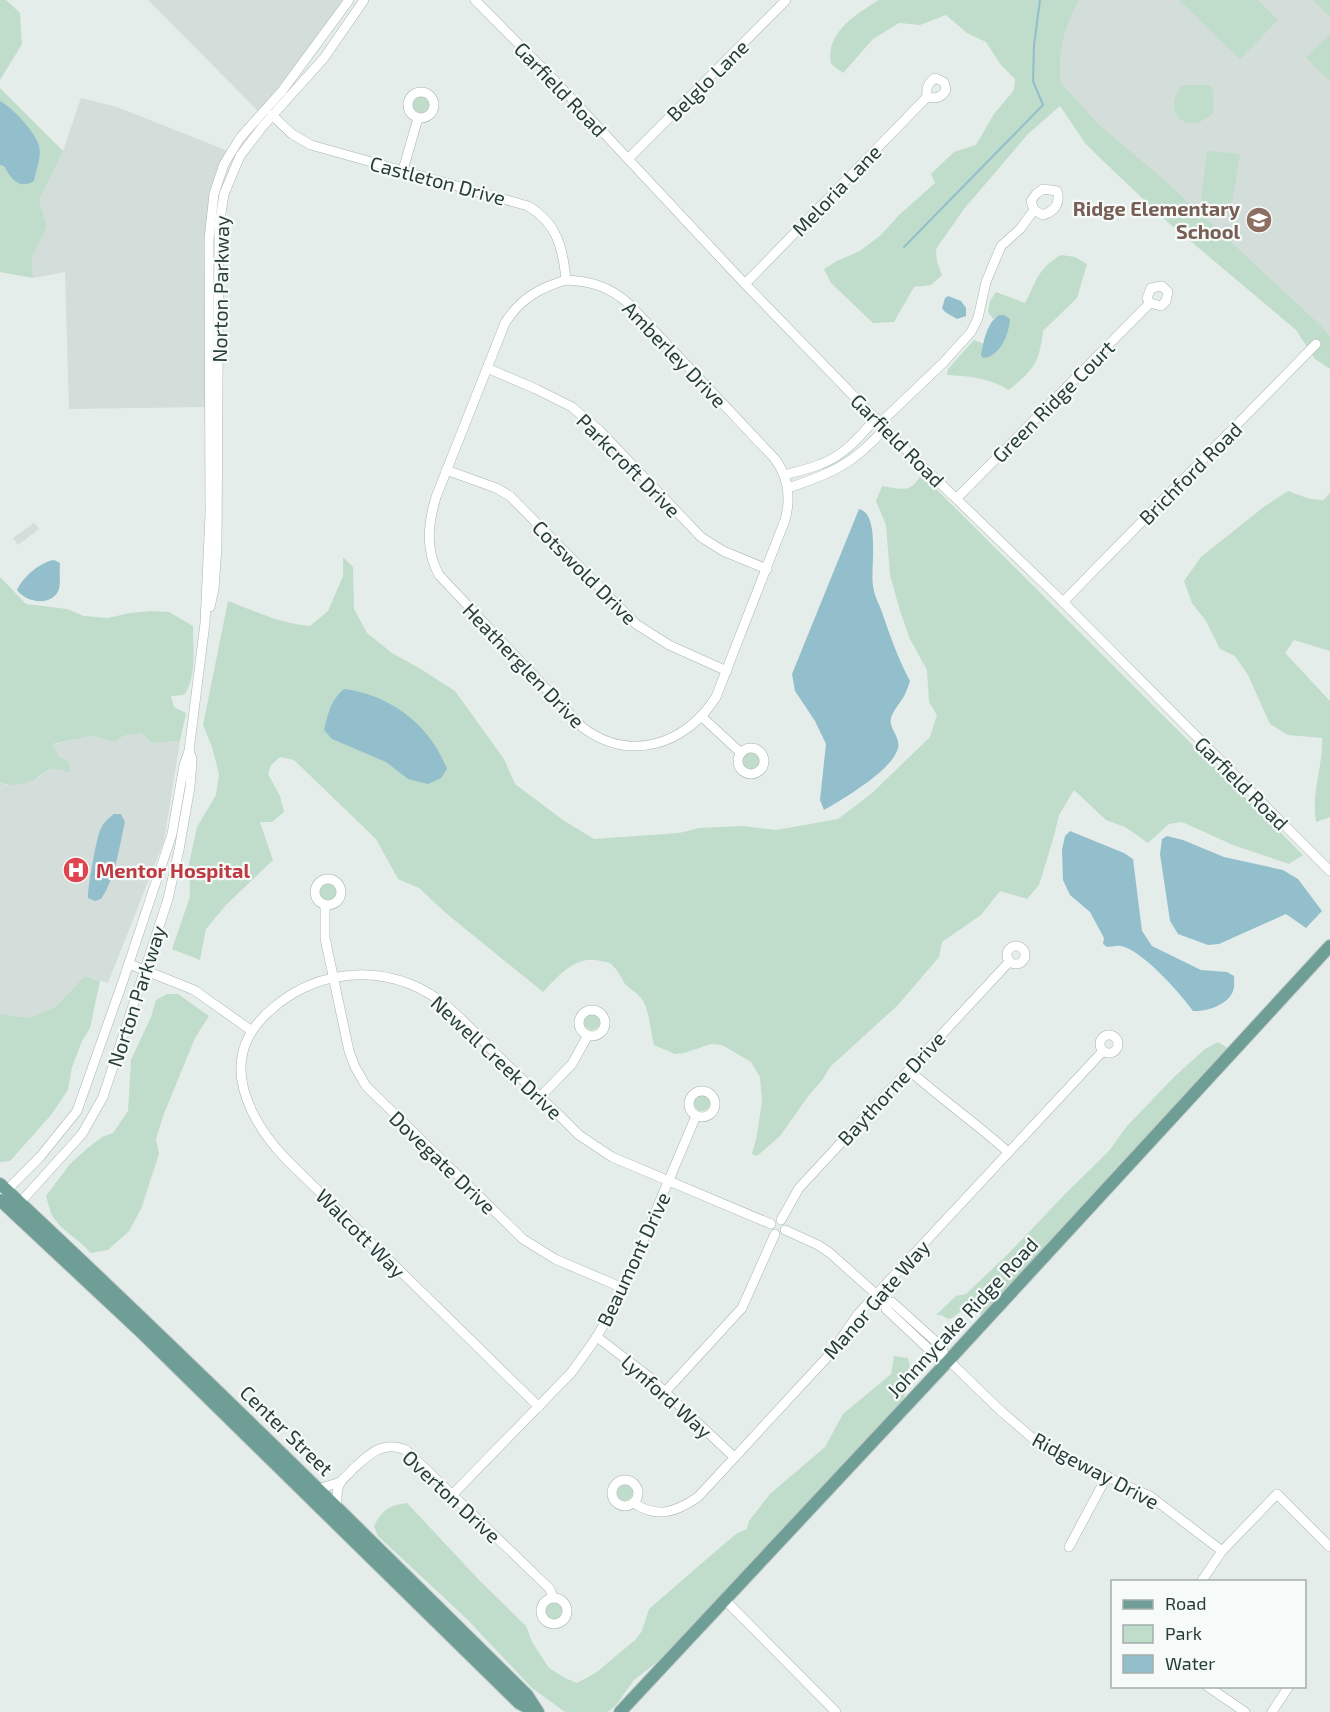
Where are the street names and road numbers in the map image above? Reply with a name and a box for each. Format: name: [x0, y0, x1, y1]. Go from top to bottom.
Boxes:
street label: Belglo Lane: [661, 34, 753, 126]
street label: Garfield Road: [510, 37, 612, 141]
street label: Meloria Lane: [787, 139, 885, 241]
street label: Castleton Drive: [368, 150, 508, 210]
street label: Norton Parkway: [207, 215, 233, 363]
street label: Amberley Drive: [618, 296, 732, 412]
street label: Green Ridge Court: [987, 335, 1119, 467]
street label: Garfield Road: [846, 388, 950, 492]
street label: Parkcroft Drive: [572, 408, 686, 522]
street label: Brichford Road: [1134, 417, 1246, 529]
street label: Cotswold Drive: [528, 515, 642, 629]
street label: Heatherglen Drive: [458, 598, 590, 732]
street label: Garfield Road: [1190, 731, 1294, 835]
street label: Norton Parkway: [102, 922, 170, 1070]
street label: Newell Creek Drive: [427, 990, 567, 1124]
street label: Baythorne Drive: [832, 1026, 950, 1150]
street label: Dovegate Drive: [385, 1105, 501, 1219]
street label: Walcott Way: [311, 1183, 411, 1283]
street label: Beaumont Drive: [591, 1188, 675, 1330]
street label: Johnnycake Ridge Road: [881, 1232, 1043, 1402]
street label: Manor Gate Way: [818, 1234, 935, 1363]
street label: Lynford Way: [617, 1349, 718, 1443]
street label: Center Street: [236, 1380, 339, 1480]
street label: Ridgeway Drive: [1029, 1427, 1163, 1513]
street label: Overton Drive: [398, 1445, 506, 1547]

